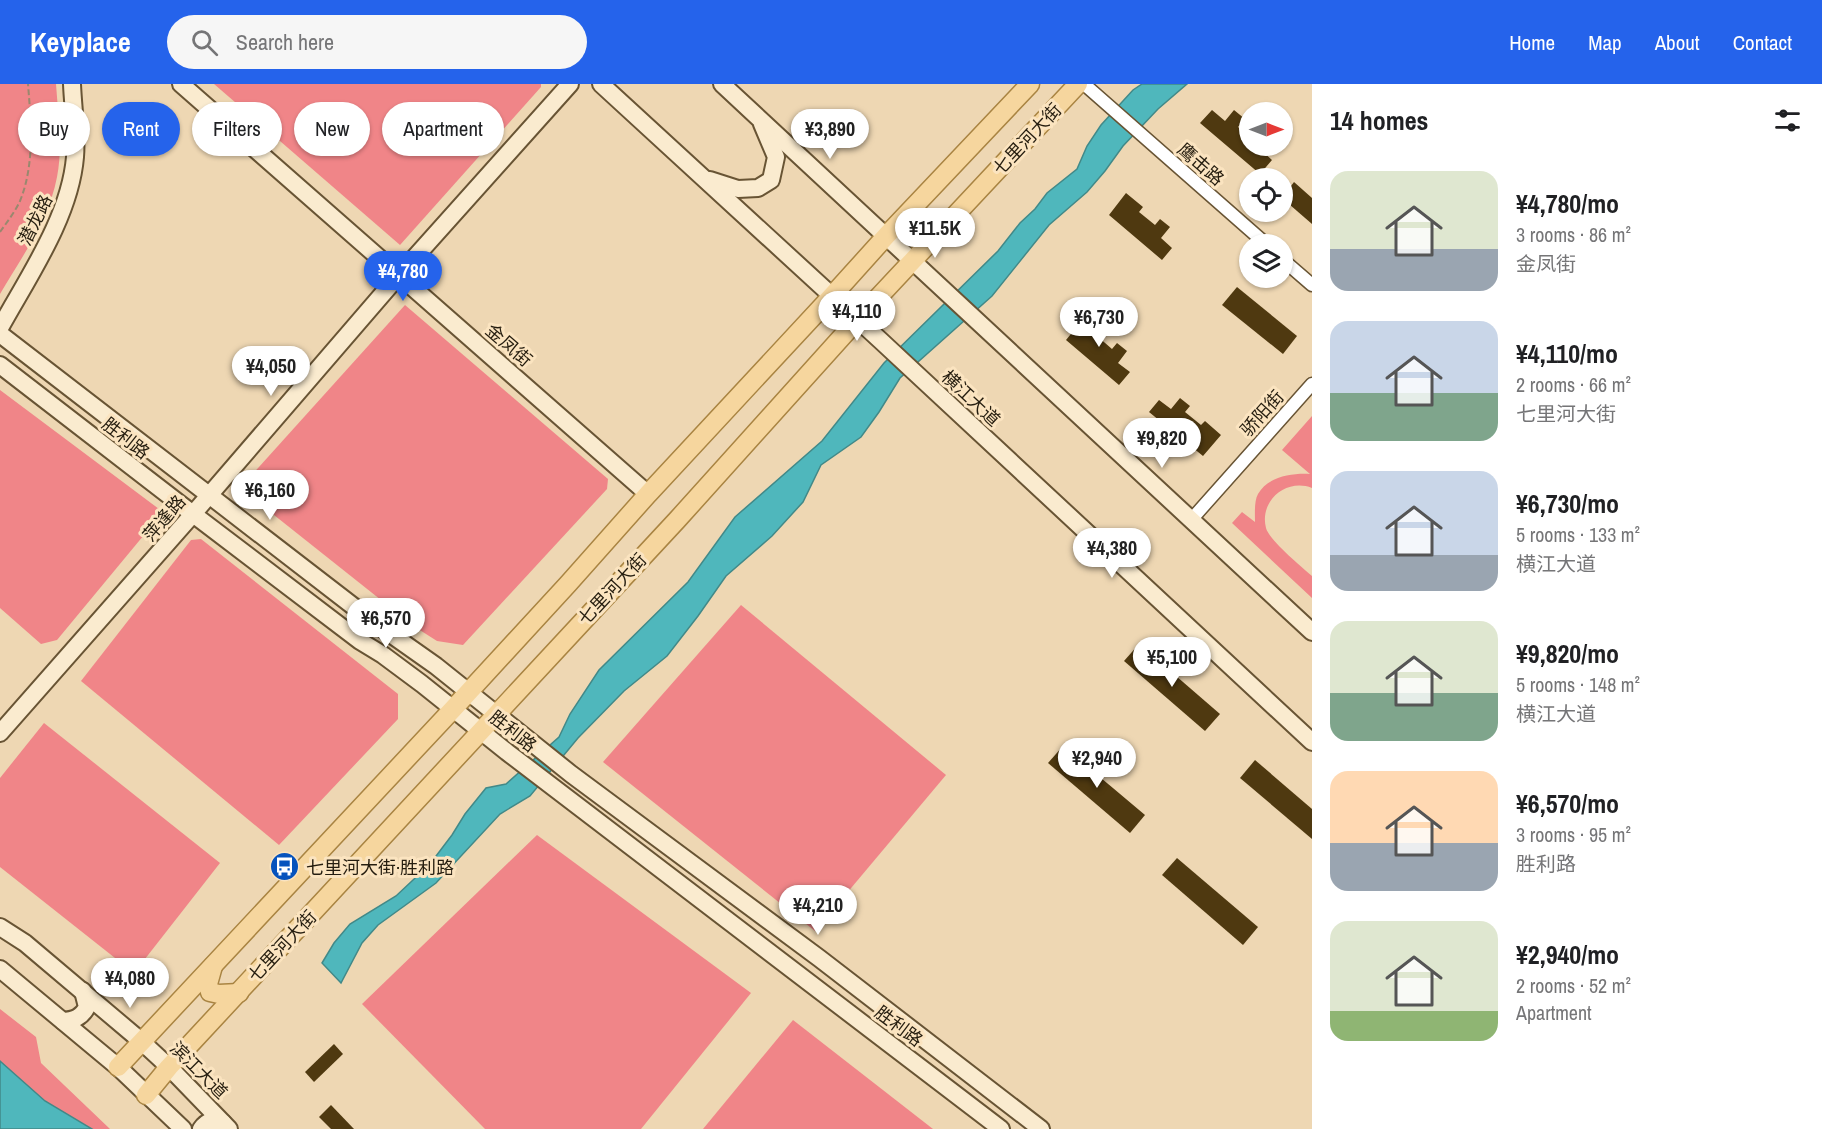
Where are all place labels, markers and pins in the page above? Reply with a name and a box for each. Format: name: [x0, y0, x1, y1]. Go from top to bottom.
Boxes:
pin: ¥3,890: [781, 109, 879, 160]
pin: ¥11.5K: [886, 208, 984, 259]
pin: ¥4,780: [354, 251, 452, 302]
pin: ¥4,110: [808, 291, 906, 342]
pin: ¥6,730: [1050, 297, 1148, 348]
pin: ¥4,050: [222, 346, 320, 397]
pin: ¥9,820: [1113, 418, 1211, 469]
pin: ¥6,160: [221, 470, 319, 521]
pin: ¥4,380: [1063, 528, 1161, 579]
pin: ¥6,570: [337, 598, 435, 649]
pin: ¥5,100: [1123, 637, 1221, 688]
pin: ¥2,940: [1048, 738, 1146, 789]
bus stop icon: 七里河大街·胜利路: [269, 851, 301, 883]
place label: 七里河大街·胜利路: [306, 855, 454, 880]
pin: ¥4,210: [769, 885, 867, 936]
pin: ¥4,080: [81, 958, 179, 1009]

